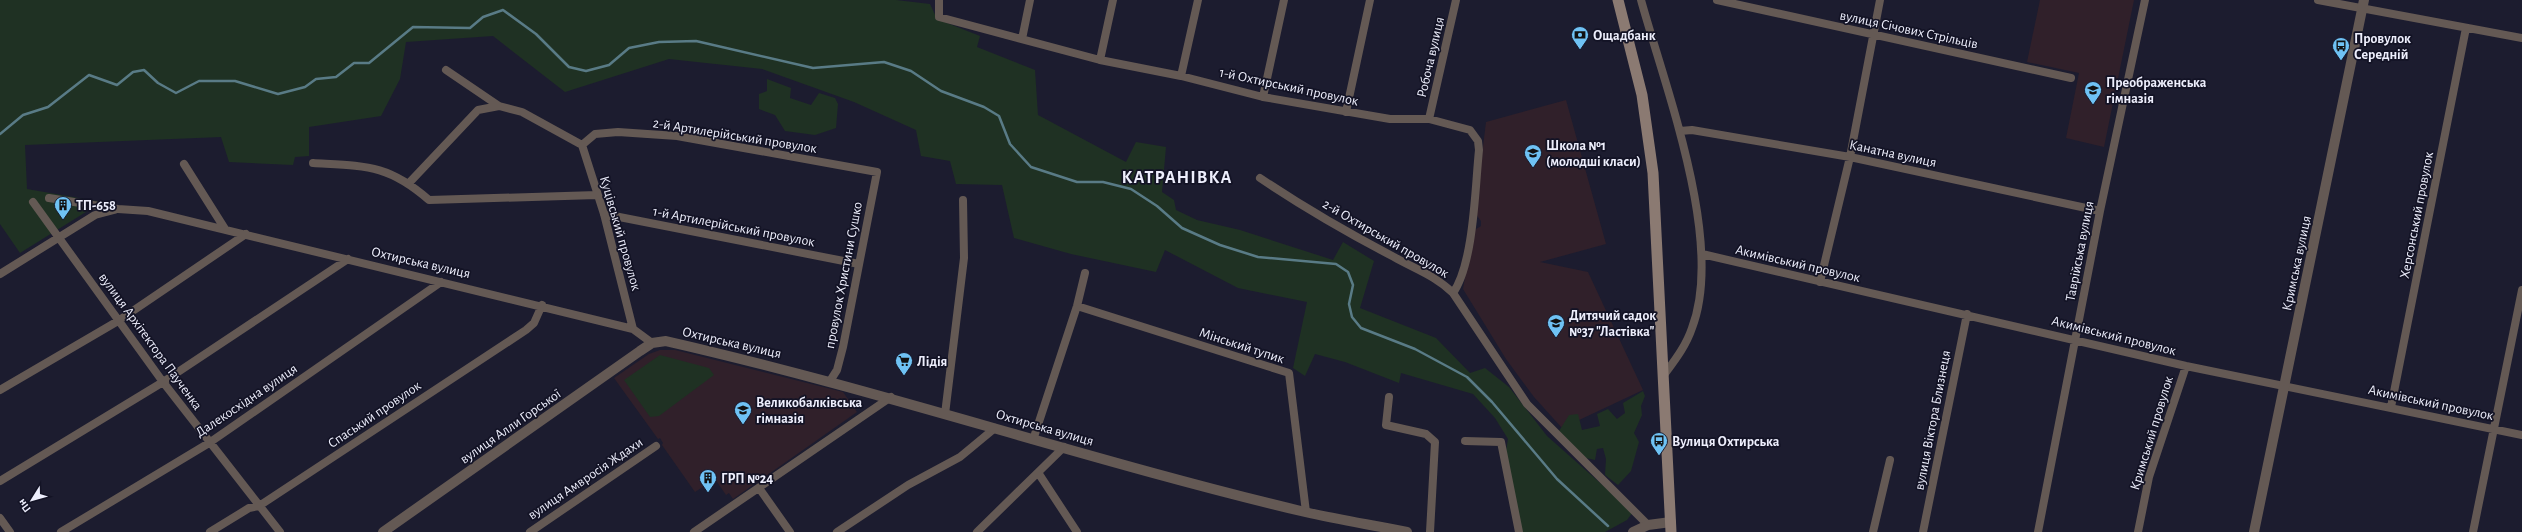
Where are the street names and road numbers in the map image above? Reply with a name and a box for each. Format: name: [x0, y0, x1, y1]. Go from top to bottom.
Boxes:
street label: вулиця Січових Стрільців: [1838, 8, 1979, 51]
street label: Робоча вулиця: [1415, 15, 1447, 99]
street label: 1-й Охтирський провулок: [1218, 65, 1360, 109]
street label: 2-й Артилерійський провулок: [652, 116, 818, 156]
street label: Канатна вулиця: [1848, 138, 1938, 170]
street label: Херсонський провулок: [2398, 150, 2436, 280]
street label: Куцівський провулок: [597, 174, 643, 293]
street label: 2-й Охтирський провулок: [1320, 197, 1452, 281]
street label: провулок Христини Сушко: [823, 200, 865, 350]
street label: Таврійська вулиця: [2063, 200, 2097, 303]
street label: 1-й Артилерійський провулок: [652, 204, 816, 250]
street label: Кримська вулиця: [2280, 214, 2314, 312]
street label: Акимівський провулок: [1734, 243, 1862, 285]
street label: Охтирська вулиця: [370, 245, 472, 281]
street label: вулиця Архітектора Паученка: [96, 270, 205, 413]
street label: Акимівський провулок: [2050, 314, 2178, 358]
street label: Охтирська вулиця: [681, 325, 783, 361]
street label: Мінський тупик: [1197, 326, 1287, 366]
street label: вулиця Віктора Близнеця: [1913, 349, 1953, 491]
street label: Далекосхідна вулиця: [193, 362, 300, 440]
street label: Кримський провулок: [2128, 374, 2176, 492]
street label: Спаський провулок: [326, 378, 424, 451]
street label: Акимівський провулок: [2367, 383, 2495, 423]
street label: вулиця Алли Горської: [458, 387, 564, 467]
street label: Охтирська вулиця: [994, 407, 1095, 449]
street label: вулиця Амвросія Ждахи: [526, 435, 646, 522]

